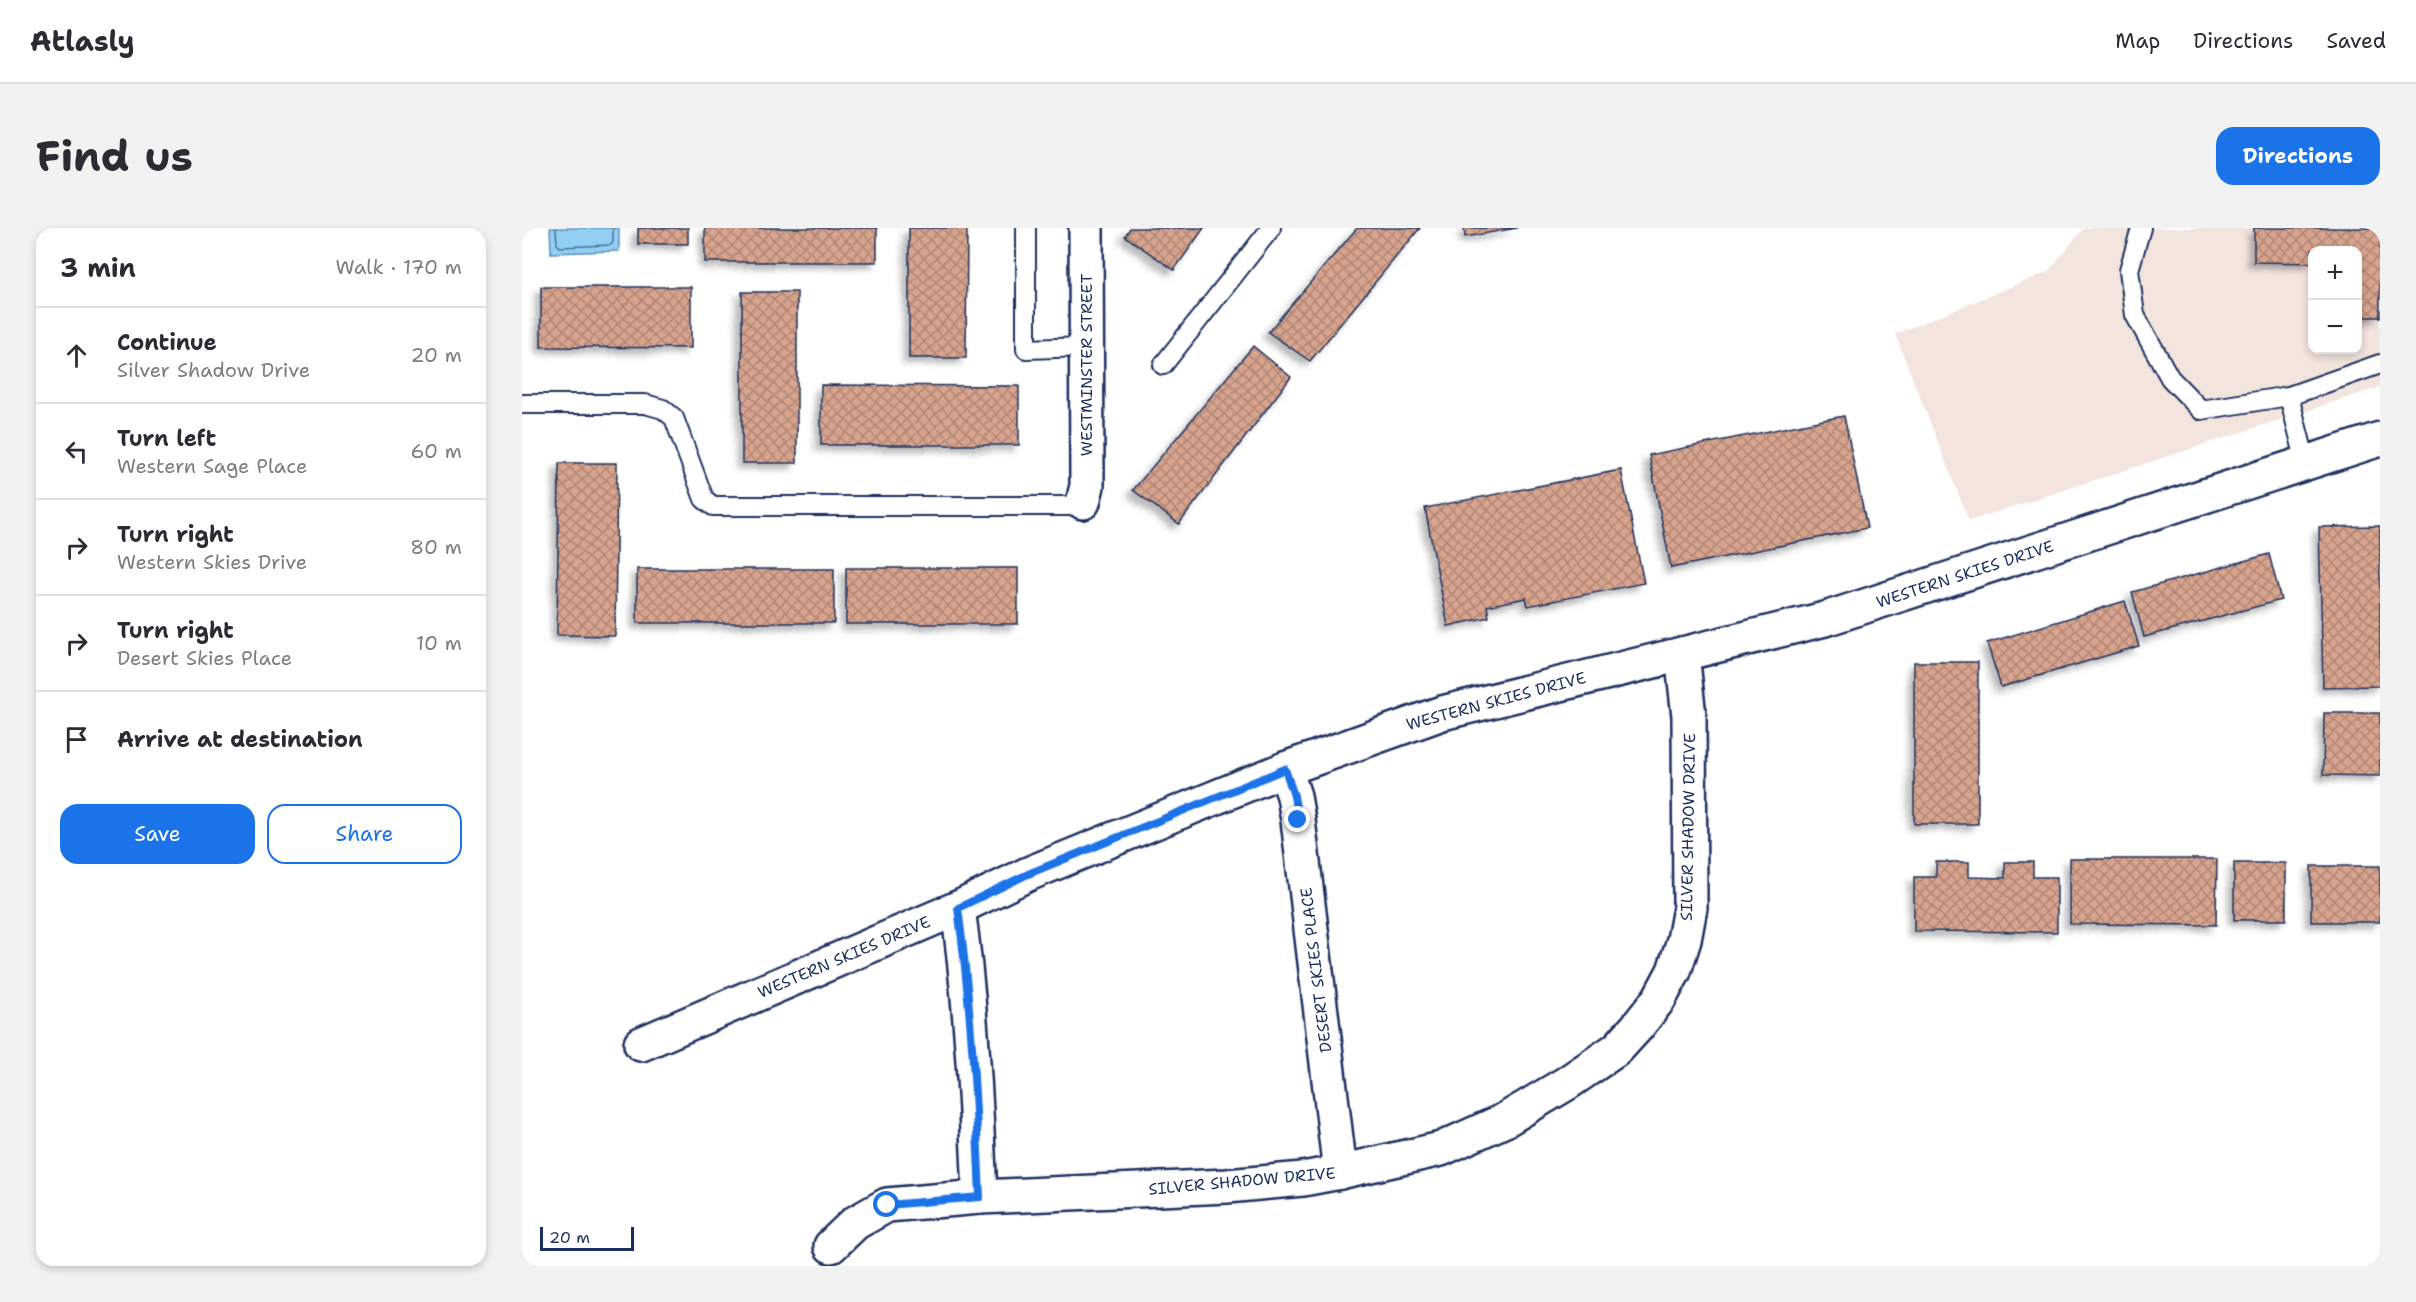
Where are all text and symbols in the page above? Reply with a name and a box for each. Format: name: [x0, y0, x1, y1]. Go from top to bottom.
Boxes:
text: Atlasly: [30, 22, 135, 60]
text: Map: [2115, 27, 2160, 55]
text: Directions: [2193, 27, 2293, 55]
text: Saved: [2326, 27, 2386, 55]
button: Directions: [2216, 127, 2380, 185]
text: Find us: [36, 128, 193, 184]
map controls: [2308, 246, 2362, 354]
button: +: [2308, 246, 2362, 300]
text: 3 min: [60, 250, 136, 285]
text: Walk · 170 m: [336, 254, 462, 280]
street label: WESTMINSTER STREET: [1076, 274, 1097, 456]
button: −: [2308, 300, 2362, 354]
text: Continue: [117, 328, 217, 357]
icon: ahead: [60, 339, 93, 372]
text: 20 m: [411, 342, 462, 368]
text: Silver Shadow Drive: [117, 357, 310, 383]
text: Turn left: [117, 424, 216, 453]
icon: left: [60, 435, 93, 468]
text: 60 m: [410, 438, 462, 464]
text: Western Sage Place: [117, 453, 307, 479]
text: Turn right: [117, 520, 234, 549]
icon: right: [60, 531, 93, 564]
text: 80 m: [410, 534, 462, 560]
street label: WESTERN SKIES DRIVE: [1874, 535, 2056, 613]
text: Western Skies Drive: [117, 549, 307, 575]
text: Turn right: [117, 616, 234, 645]
icon: right: [60, 627, 93, 660]
text: 10 m: [416, 630, 462, 656]
text: Desert Skies Place: [117, 645, 292, 671]
street label: WESTERN SKIES DRIVE: [1404, 667, 1588, 735]
icon: arrive: [60, 723, 93, 756]
text: Arrive at destination: [117, 725, 363, 754]
street label: SILVER SHADOW DRIVE: [1676, 733, 1700, 921]
button: Save: [60, 804, 255, 864]
button: Share: [267, 804, 462, 864]
route end: [1284, 806, 1310, 832]
street label: DESERT SKIES PLACE: [1295, 886, 1337, 1054]
street label: WESTERN SKIES DRIVE: [755, 911, 933, 1003]
street label: SILVER SHADOW DRIVE: [1148, 1162, 1336, 1200]
route start: [873, 1191, 899, 1217]
scale bar: [540, 1224, 634, 1252]
text: 20 m: [549, 1227, 590, 1248]

